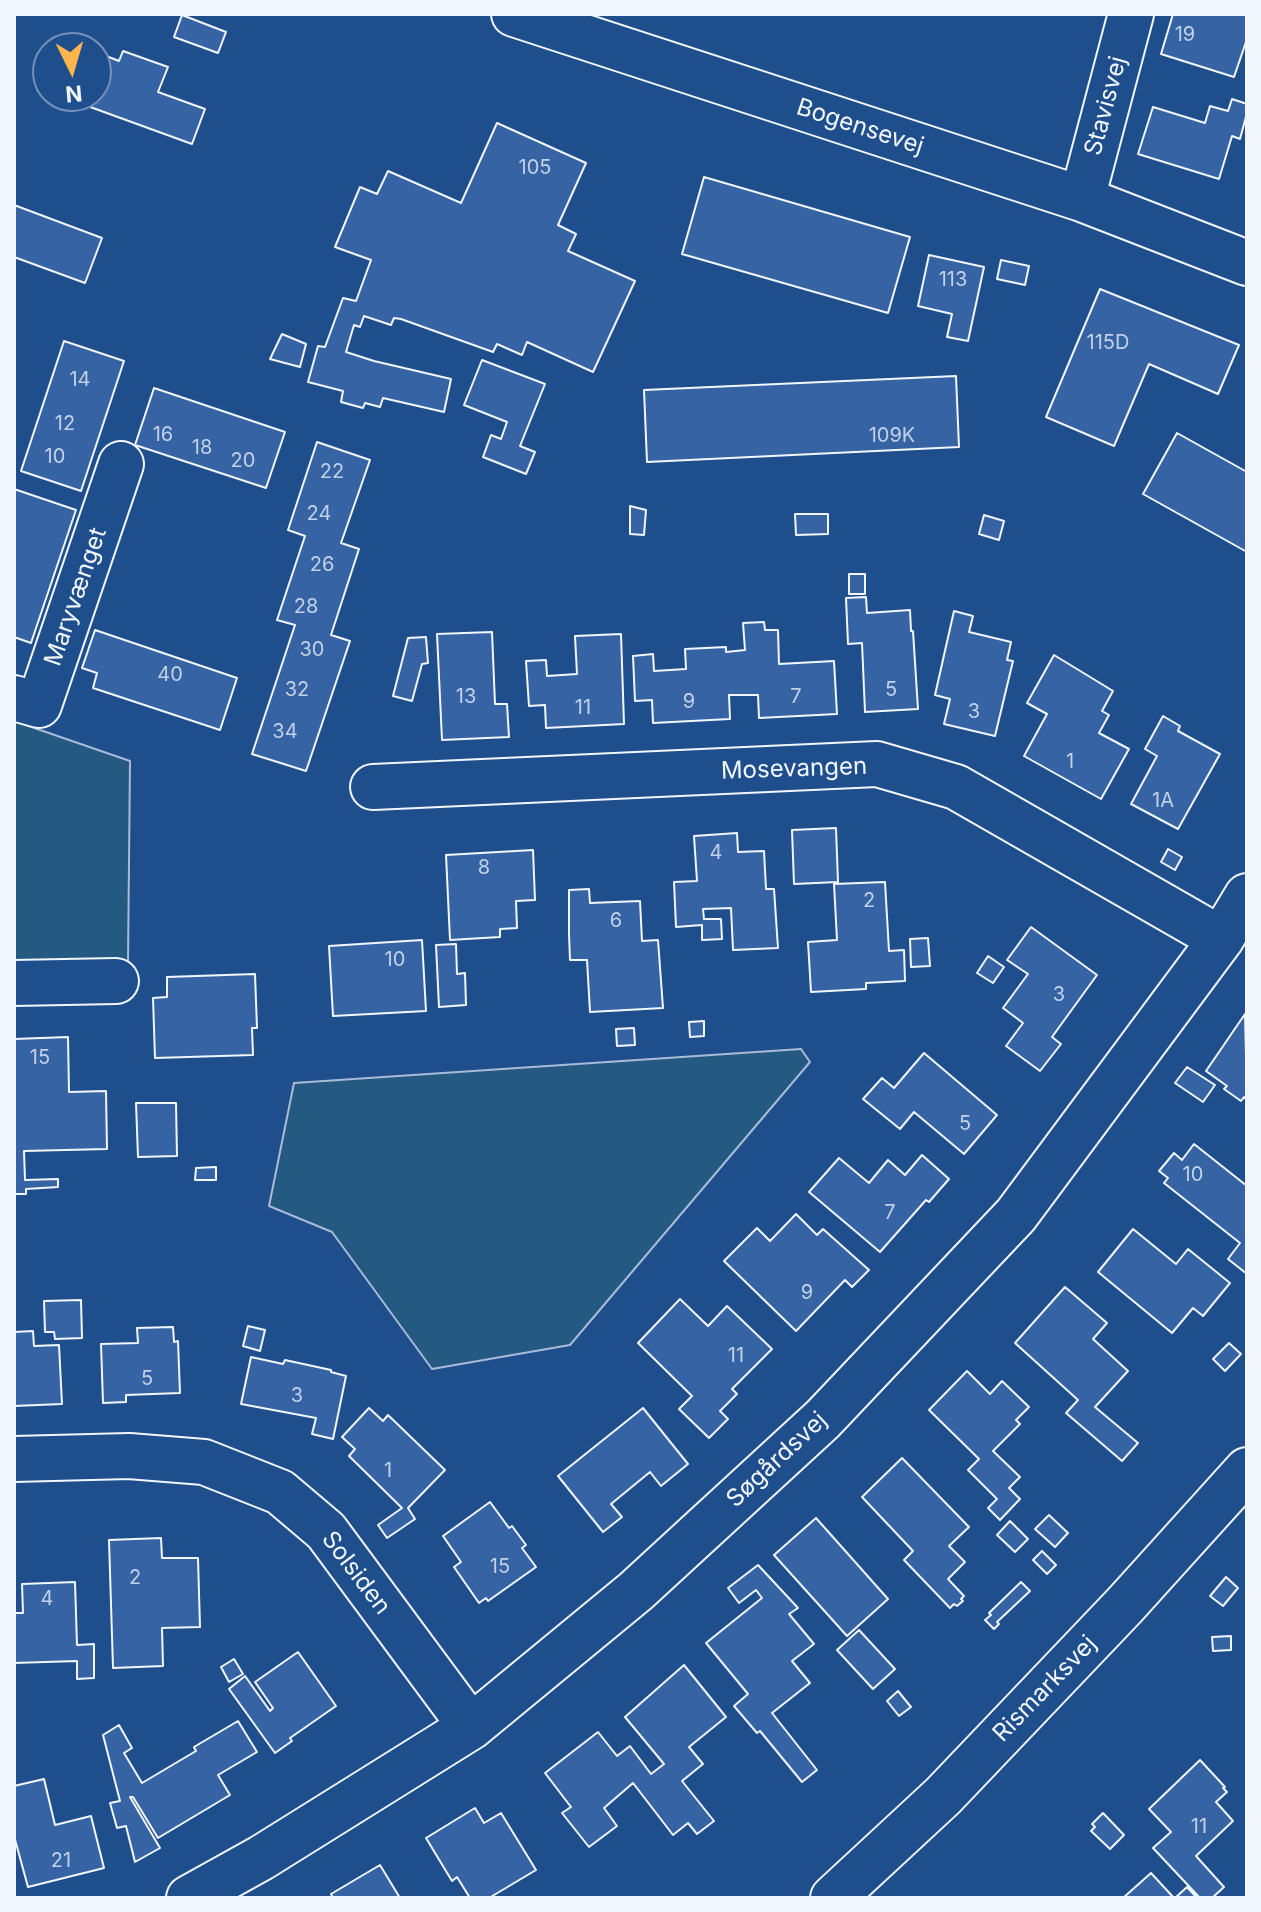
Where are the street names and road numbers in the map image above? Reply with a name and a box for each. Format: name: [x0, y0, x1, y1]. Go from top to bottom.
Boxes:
street label: Stavisvej: [1079, 53, 1133, 159]
street label: Bogensevej: [793, 93, 927, 161]
street label: Maryvænget: [39, 524, 113, 670]
street label: Mosevangen: [720, 752, 868, 786]
street label: Søgårdsvej: [721, 1406, 833, 1514]
street label: Solsiden: [315, 1526, 397, 1620]
street label: Rismarksvej: [987, 1630, 1103, 1748]

